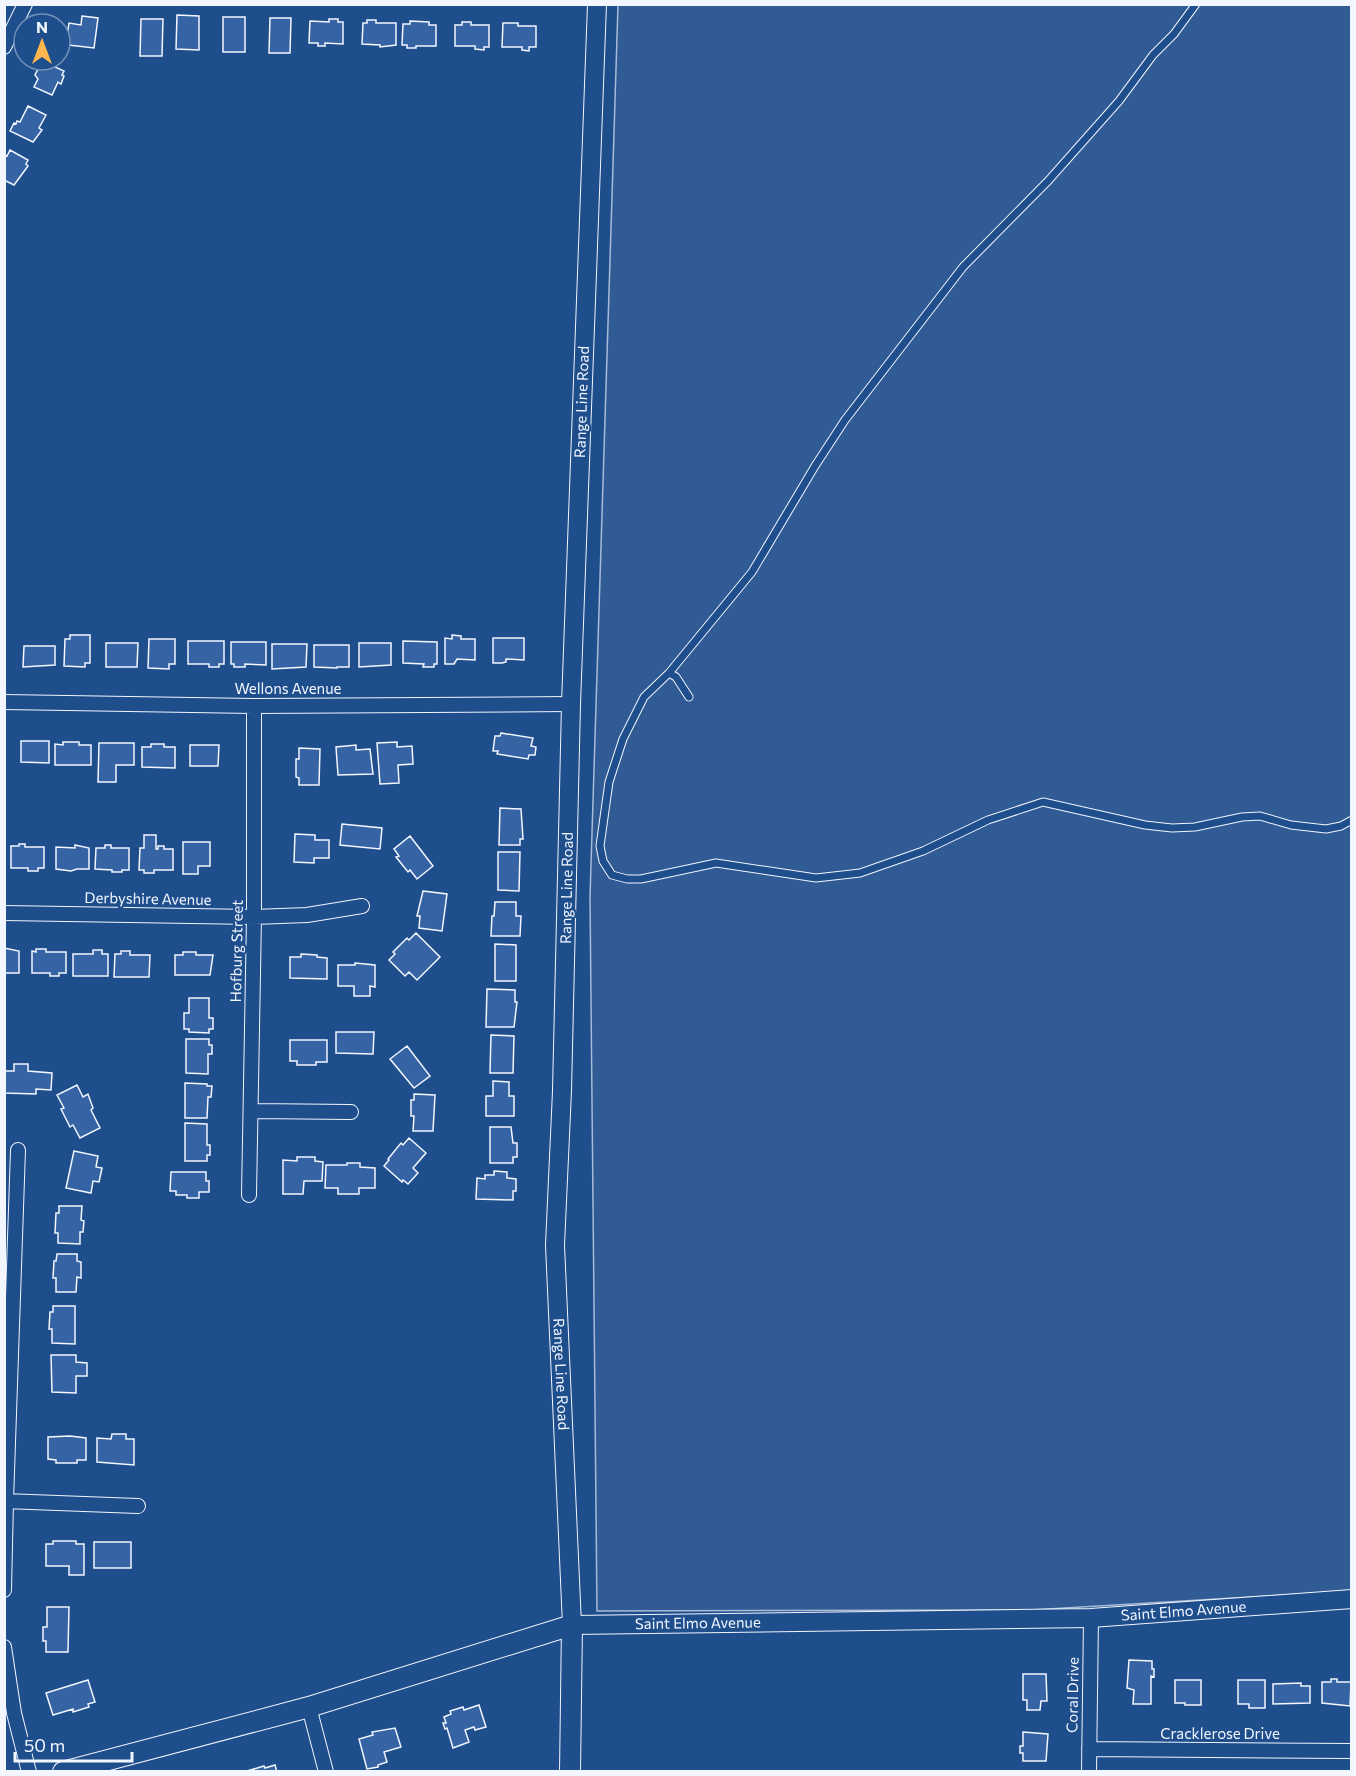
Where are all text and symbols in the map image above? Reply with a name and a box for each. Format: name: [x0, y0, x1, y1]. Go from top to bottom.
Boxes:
north arrow: [12, 12, 72, 72]
text: N: [36, 17, 48, 36]
street label: Range Line Road: [570, 346, 592, 458]
street label: Wellons Avenue: [234, 679, 342, 697]
street label: Range Line Road: [556, 832, 576, 944]
street label: Derbyshire Avenue: [84, 888, 212, 908]
street label: Hofburg Street: [226, 899, 246, 1002]
street label: Range Line Road: [550, 1318, 573, 1431]
street label: Saint Elmo Avenue: [1120, 1597, 1247, 1624]
street label: Saint Elmo Avenue: [635, 1612, 761, 1632]
street label: Coral Drive: [1062, 1657, 1082, 1733]
street label: Cracklerose Drive: [1160, 1724, 1280, 1742]
scale bar: [15, 1725, 132, 1763]
text: 50 m: [24, 1734, 65, 1756]

